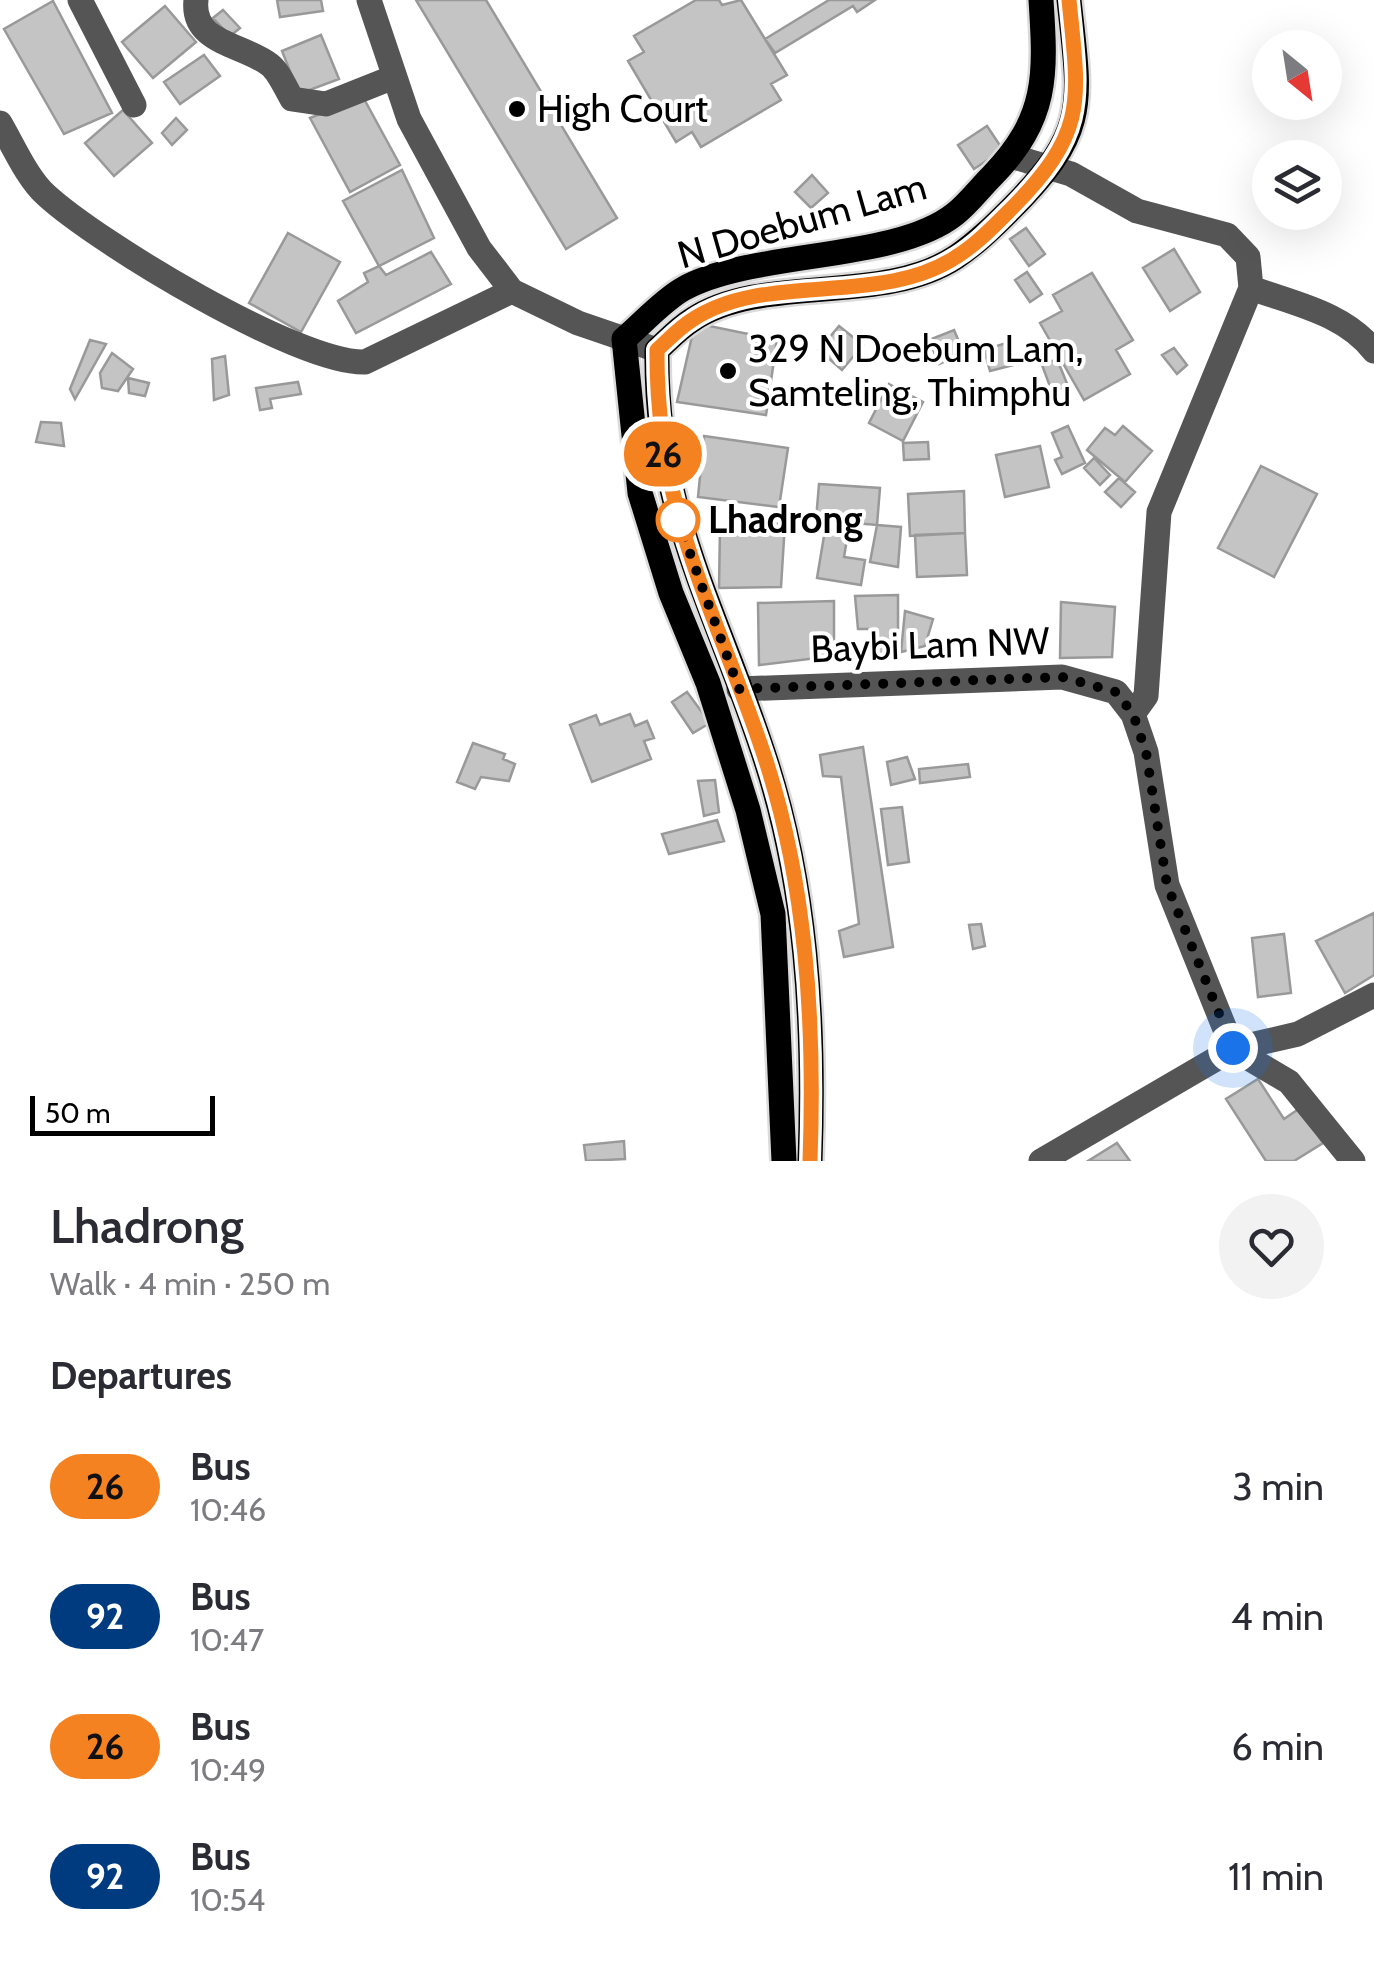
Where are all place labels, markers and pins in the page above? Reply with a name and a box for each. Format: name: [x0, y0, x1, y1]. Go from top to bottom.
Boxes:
place label: High Court: [537, 85, 708, 132]
marker: High Court: [506, 98, 528, 120]
place label: 329 N Doebum Lam, Samteling, Thimphu: [748, 325, 1083, 416]
marker: 329 N Doebum Lam, Samteling, Thimphu: [717, 360, 739, 382]
place label: Lhadrong: [708, 496, 862, 543]
marker: Lhadrong: [657, 499, 699, 541]

